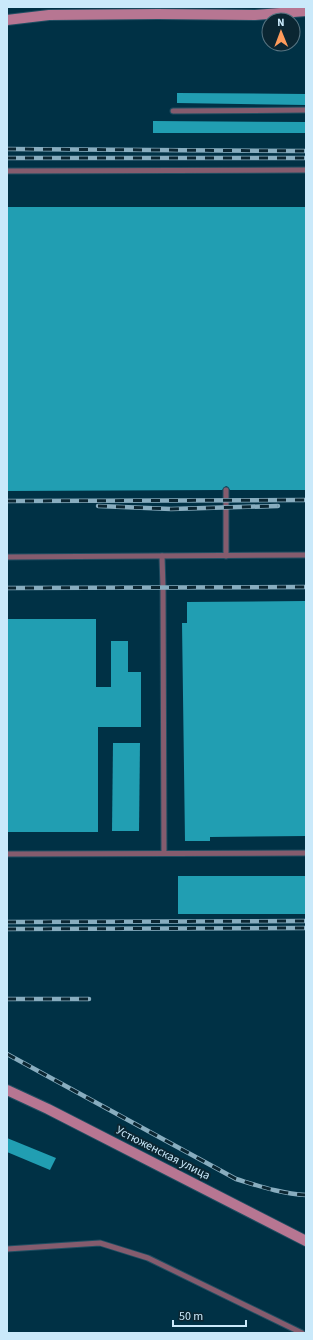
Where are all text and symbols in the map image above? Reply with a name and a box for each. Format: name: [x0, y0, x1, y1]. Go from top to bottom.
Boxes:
north arrow: [261, 12, 301, 52]
text: N: [277, 15, 285, 30]
street label: Устюженская улица: [113, 1122, 213, 1184]
scale bar: [173, 1302, 246, 1328]
text: 50 m: [179, 1308, 203, 1325]

